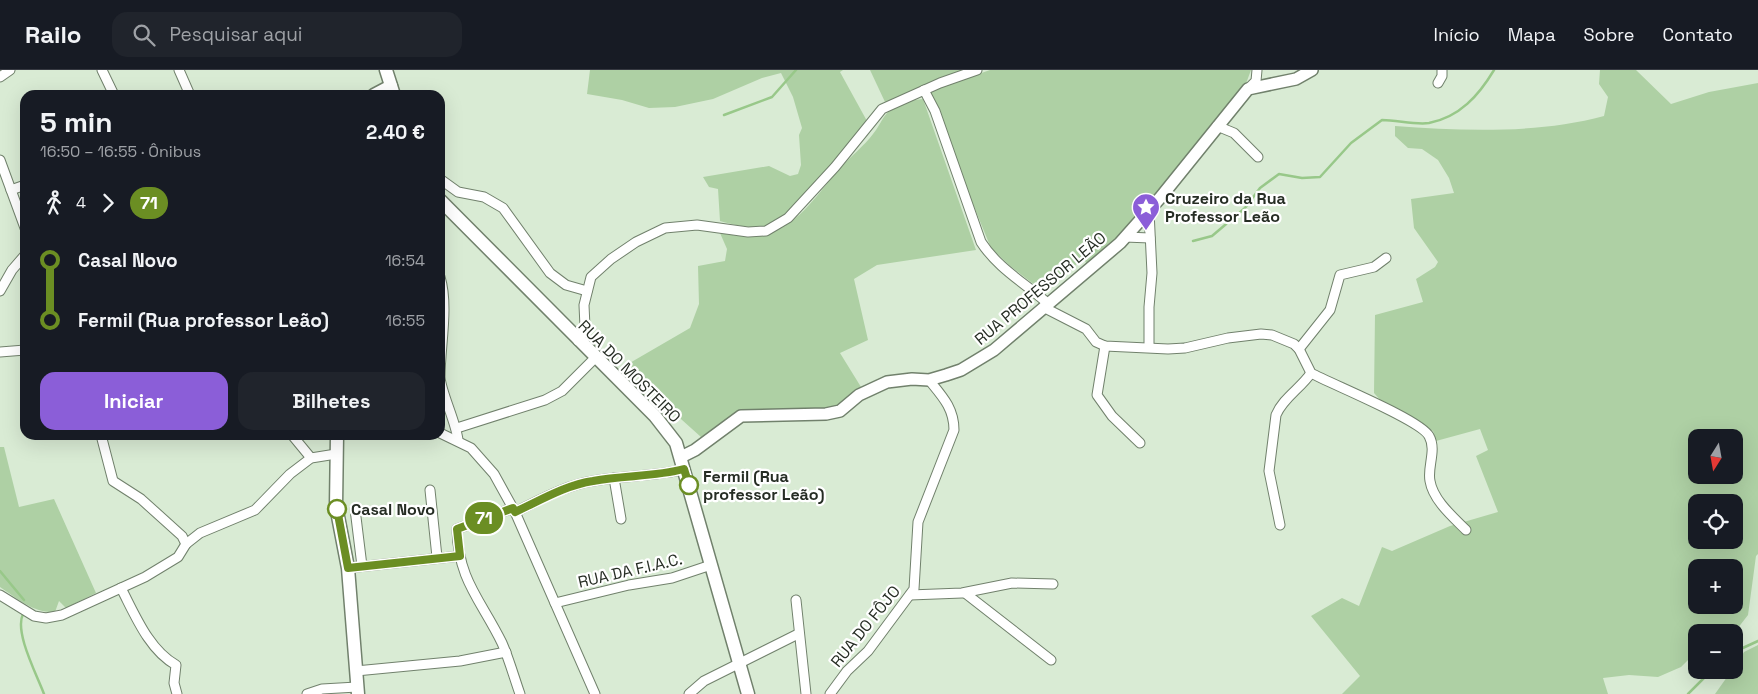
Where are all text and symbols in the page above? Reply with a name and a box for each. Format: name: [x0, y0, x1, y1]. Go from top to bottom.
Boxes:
search box: [112, 12, 462, 57]
text: Railo: [25, 19, 82, 50]
icon: search: [130, 21, 158, 49]
text: Pesquisar aqui: [170, 22, 303, 47]
text: Início: [1434, 23, 1480, 46]
text: Mapa: [1508, 23, 1556, 46]
text: Sobre: [1584, 23, 1634, 46]
text: Contato: [1662, 23, 1733, 46]
text: 5 min: [40, 104, 113, 140]
text: 2.40 €: [366, 120, 425, 145]
text: 16:50 – 16:55 · Ônibus: [40, 141, 201, 162]
place label: Cruzeiro da Rua Professor Leão: [1165, 188, 1286, 227]
icon: walk: [40, 189, 68, 217]
icon: forward: [94, 189, 122, 217]
text: 71: [140, 191, 158, 214]
text: 4: [76, 192, 86, 213]
place icon: Cruzeiro da Rua Professor Leão: [1131, 192, 1161, 231]
street label: RUA PROFESSOR LEÃO: [970, 227, 1110, 350]
text: Casal Novo: [78, 248, 178, 273]
text: 16:54: [385, 250, 425, 271]
text: Fermil (Rua professor Leão): [78, 308, 329, 333]
text: 16:55: [385, 310, 425, 331]
street label: RUA DO MOSTEIRO: [574, 316, 685, 427]
button: Iniciar: [40, 372, 228, 430]
button: Bilhetes: [238, 372, 425, 430]
north arrow: [1688, 429, 1742, 484]
map controls: [1688, 429, 1743, 679]
place label: Fermil (Rua professor Leão): [703, 466, 824, 505]
marker: Fermil (Rua professor Leão): [679, 475, 699, 495]
button: locate: [1688, 494, 1743, 549]
marker: Casal Novo: [327, 499, 347, 519]
place label: Casal Novo: [351, 499, 435, 520]
line badge: 71: [462, 502, 506, 534]
text: 71: [475, 506, 493, 529]
street label: RUA DA F.I.A.C.: [576, 548, 684, 593]
button: +: [1688, 559, 1743, 614]
street label: RUA DO FÔJO: [826, 581, 905, 671]
button: −: [1688, 624, 1743, 679]

